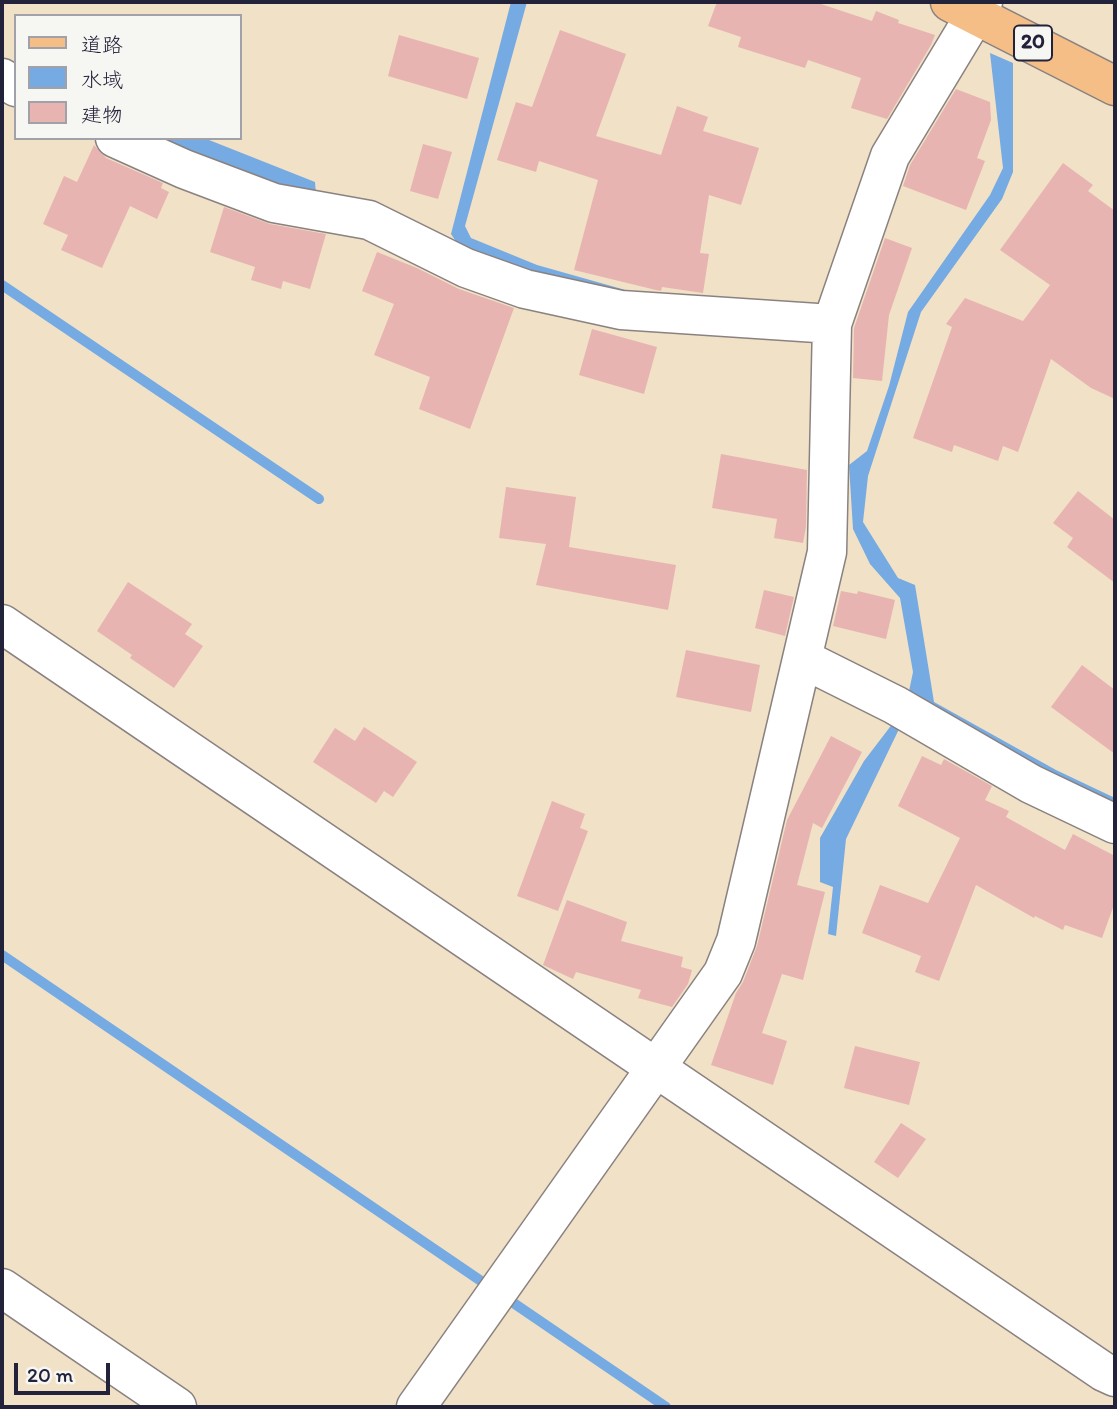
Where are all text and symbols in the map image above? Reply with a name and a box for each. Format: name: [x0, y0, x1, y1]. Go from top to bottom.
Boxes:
legend: [14, 14, 242, 140]
road number: 20: [1014, 26, 1052, 60]
text: 道路: [81, 32, 123, 57]
text: 水域: [81, 67, 123, 92]
text: 建物: [81, 102, 123, 127]
scale bar: [18, 1350, 114, 1394]
text: 20 m: [27, 1362, 73, 1387]

